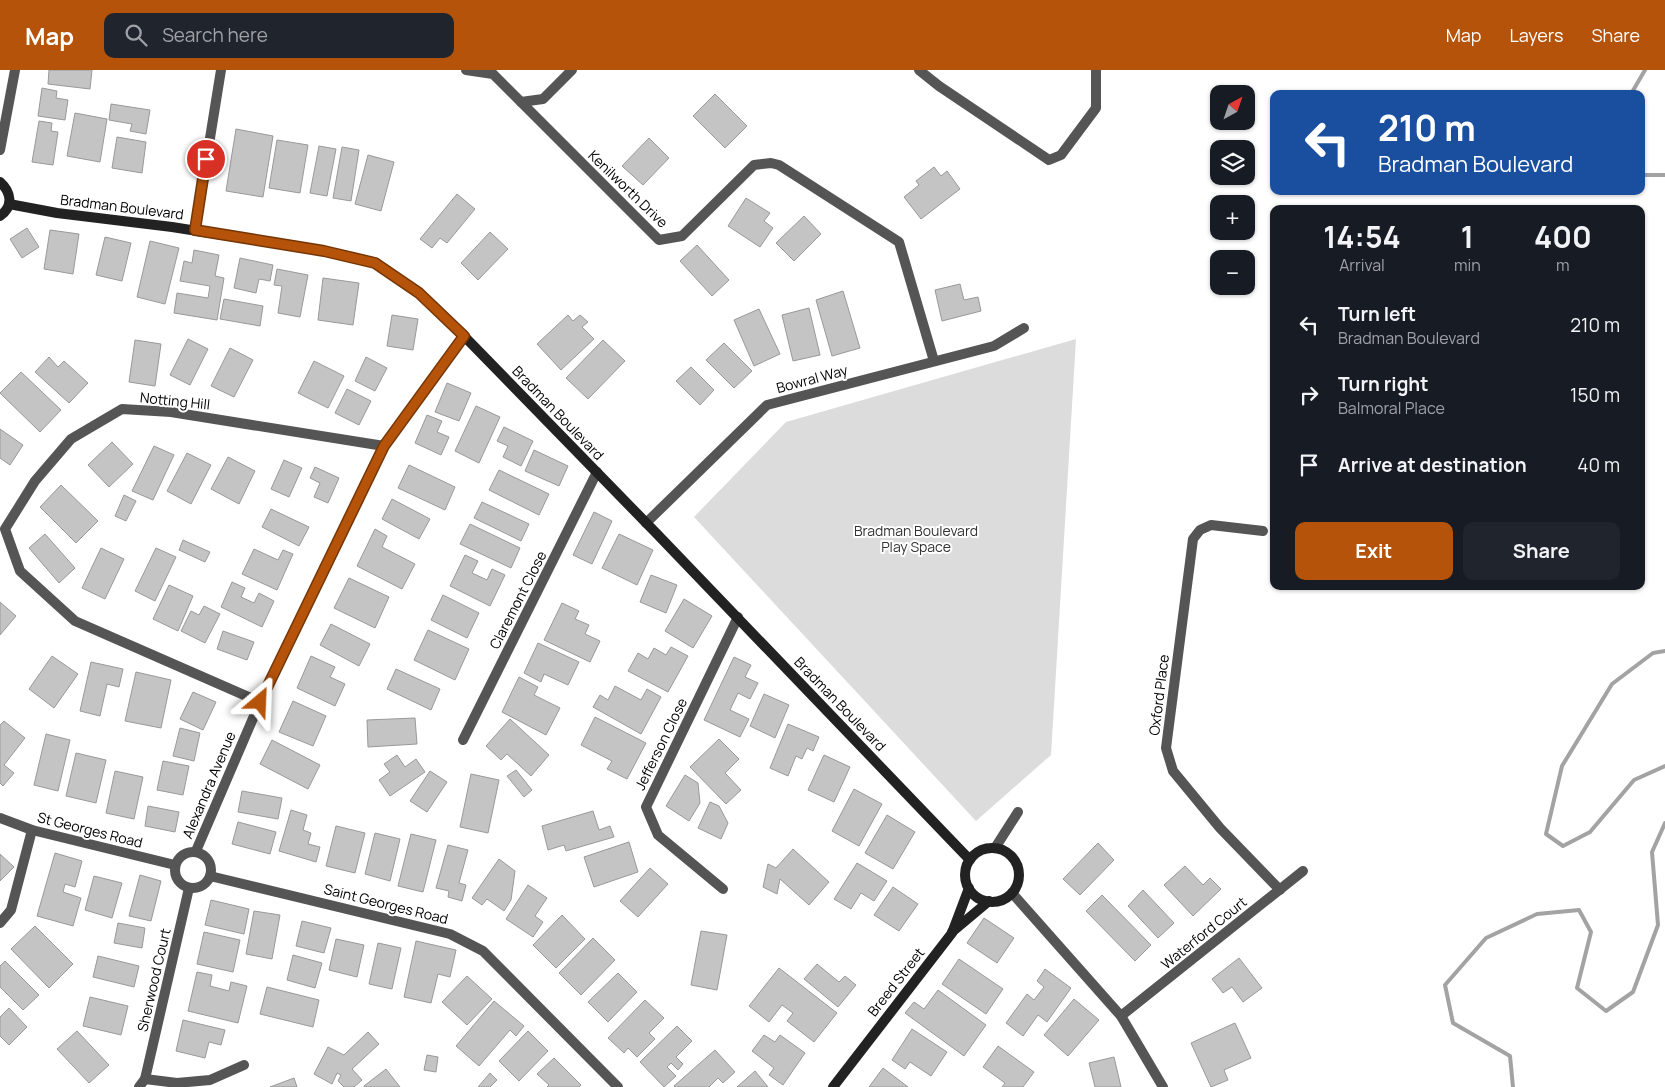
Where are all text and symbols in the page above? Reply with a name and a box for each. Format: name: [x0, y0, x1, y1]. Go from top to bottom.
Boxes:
search box: [104, 13, 454, 58]
text: Map: [25, 19, 74, 52]
icon: search: [122, 21, 150, 49]
text: Search here: [162, 22, 268, 48]
text: Map: [1446, 23, 1481, 47]
text: Layers: [1509, 23, 1563, 47]
text: Share: [1591, 23, 1640, 47]
north arrow: [1210, 85, 1255, 130]
map controls: [1210, 85, 1255, 295]
text: 210 m: [1378, 104, 1476, 152]
icon: left: [1295, 110, 1360, 175]
pin: [185, 138, 227, 180]
button: layers: [1210, 140, 1255, 185]
icon: arrive: [192, 145, 220, 173]
street label: Kenilworth Drive: [584, 146, 672, 232]
text: Bradman Boulevard: [1378, 149, 1573, 179]
street label: Bradman Boulevard: [59, 190, 185, 224]
button: +: [1210, 195, 1255, 240]
text: 14:54: [1323, 216, 1401, 257]
text: 1: [1461, 216, 1474, 257]
text: 400: [1534, 216, 1592, 257]
button: −: [1210, 250, 1255, 295]
text: Arrival: [1339, 254, 1385, 276]
text: min: [1454, 254, 1481, 276]
text: m: [1556, 254, 1570, 276]
text: Turn left: [1338, 301, 1416, 327]
icon: left: [1295, 311, 1323, 339]
text: 210 m: [1570, 312, 1620, 338]
text: Bradman Boulevard: [1338, 327, 1480, 349]
street label: Bowral Way: [774, 360, 850, 397]
street label: Bradman Boulevard: [508, 361, 608, 464]
text: Turn right: [1338, 371, 1428, 397]
icon: right: [1295, 381, 1323, 409]
text: 150 m: [1570, 382, 1620, 408]
street label: Notting Hill: [139, 387, 211, 414]
text: Balmoral Place: [1338, 397, 1445, 419]
icon: arrive: [1295, 451, 1323, 479]
text: Arrive at destination: [1338, 452, 1527, 478]
text: 40 m: [1577, 452, 1620, 478]
park label: Bradman Boulevard Play Space: [854, 521, 978, 556]
button: Exit: [1295, 522, 1453, 580]
button: Share: [1463, 522, 1620, 580]
street label: Claremont Close: [485, 547, 550, 652]
street label: Bradman Boulevard: [790, 652, 890, 755]
street label: Oxford Place: [1144, 653, 1173, 737]
position arrow: [233, 675, 285, 727]
street label: Jefferson Close: [630, 694, 691, 793]
street label: Alexandra Avenue: [177, 728, 240, 841]
street label: St Georges Road: [35, 807, 145, 852]
street label: Saint Georges Road: [322, 879, 450, 928]
street label: Waterford Court: [1157, 892, 1251, 973]
street label: Sherwood Court: [132, 926, 175, 1033]
street label: Breed Street: [863, 943, 929, 1020]

